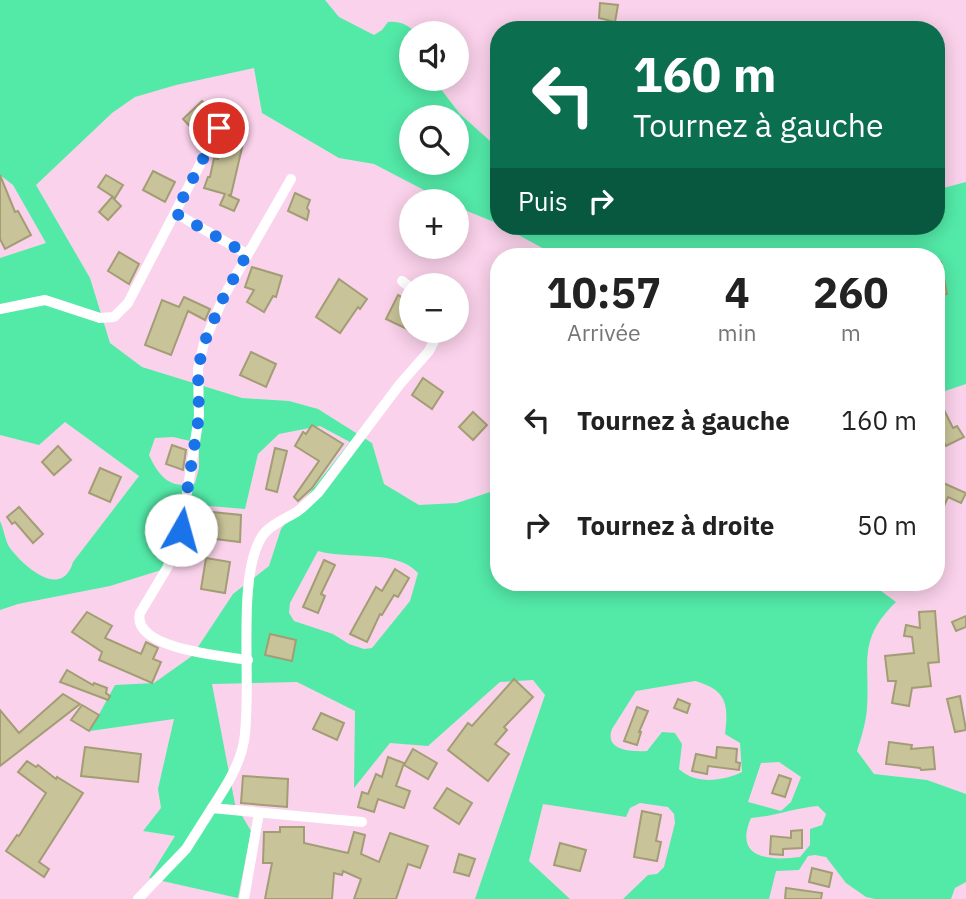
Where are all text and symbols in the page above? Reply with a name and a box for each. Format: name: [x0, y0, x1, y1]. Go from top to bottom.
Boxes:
map controls: [399, 21, 469, 343]
button: sound: [399, 21, 469, 91]
text: 160 m: [633, 42, 777, 105]
icon: left: [518, 49, 609, 140]
pin: [189, 98, 249, 158]
text: Tournez à gauche: [633, 104, 884, 146]
button: search: [399, 105, 469, 175]
icon: arrive: [200, 109, 238, 147]
icon: right: [582, 182, 620, 220]
text: Puis: [518, 184, 568, 218]
button: +: [399, 189, 469, 259]
text: 10:57: [546, 265, 661, 320]
text: 4: [724, 265, 750, 320]
text: 260: [813, 265, 889, 320]
button: −: [399, 273, 469, 343]
text: Arrivée: [567, 317, 641, 347]
text: min: [718, 317, 756, 347]
text: m: [841, 317, 861, 347]
icon: left: [518, 401, 556, 439]
text: Tournez à gauche: [577, 403, 790, 437]
text: 160 m: [841, 403, 917, 437]
position arrow: [144, 493, 218, 567]
icon: right: [518, 506, 556, 544]
text: Tournez à droite: [577, 508, 774, 542]
text: 50 m: [857, 508, 917, 542]

